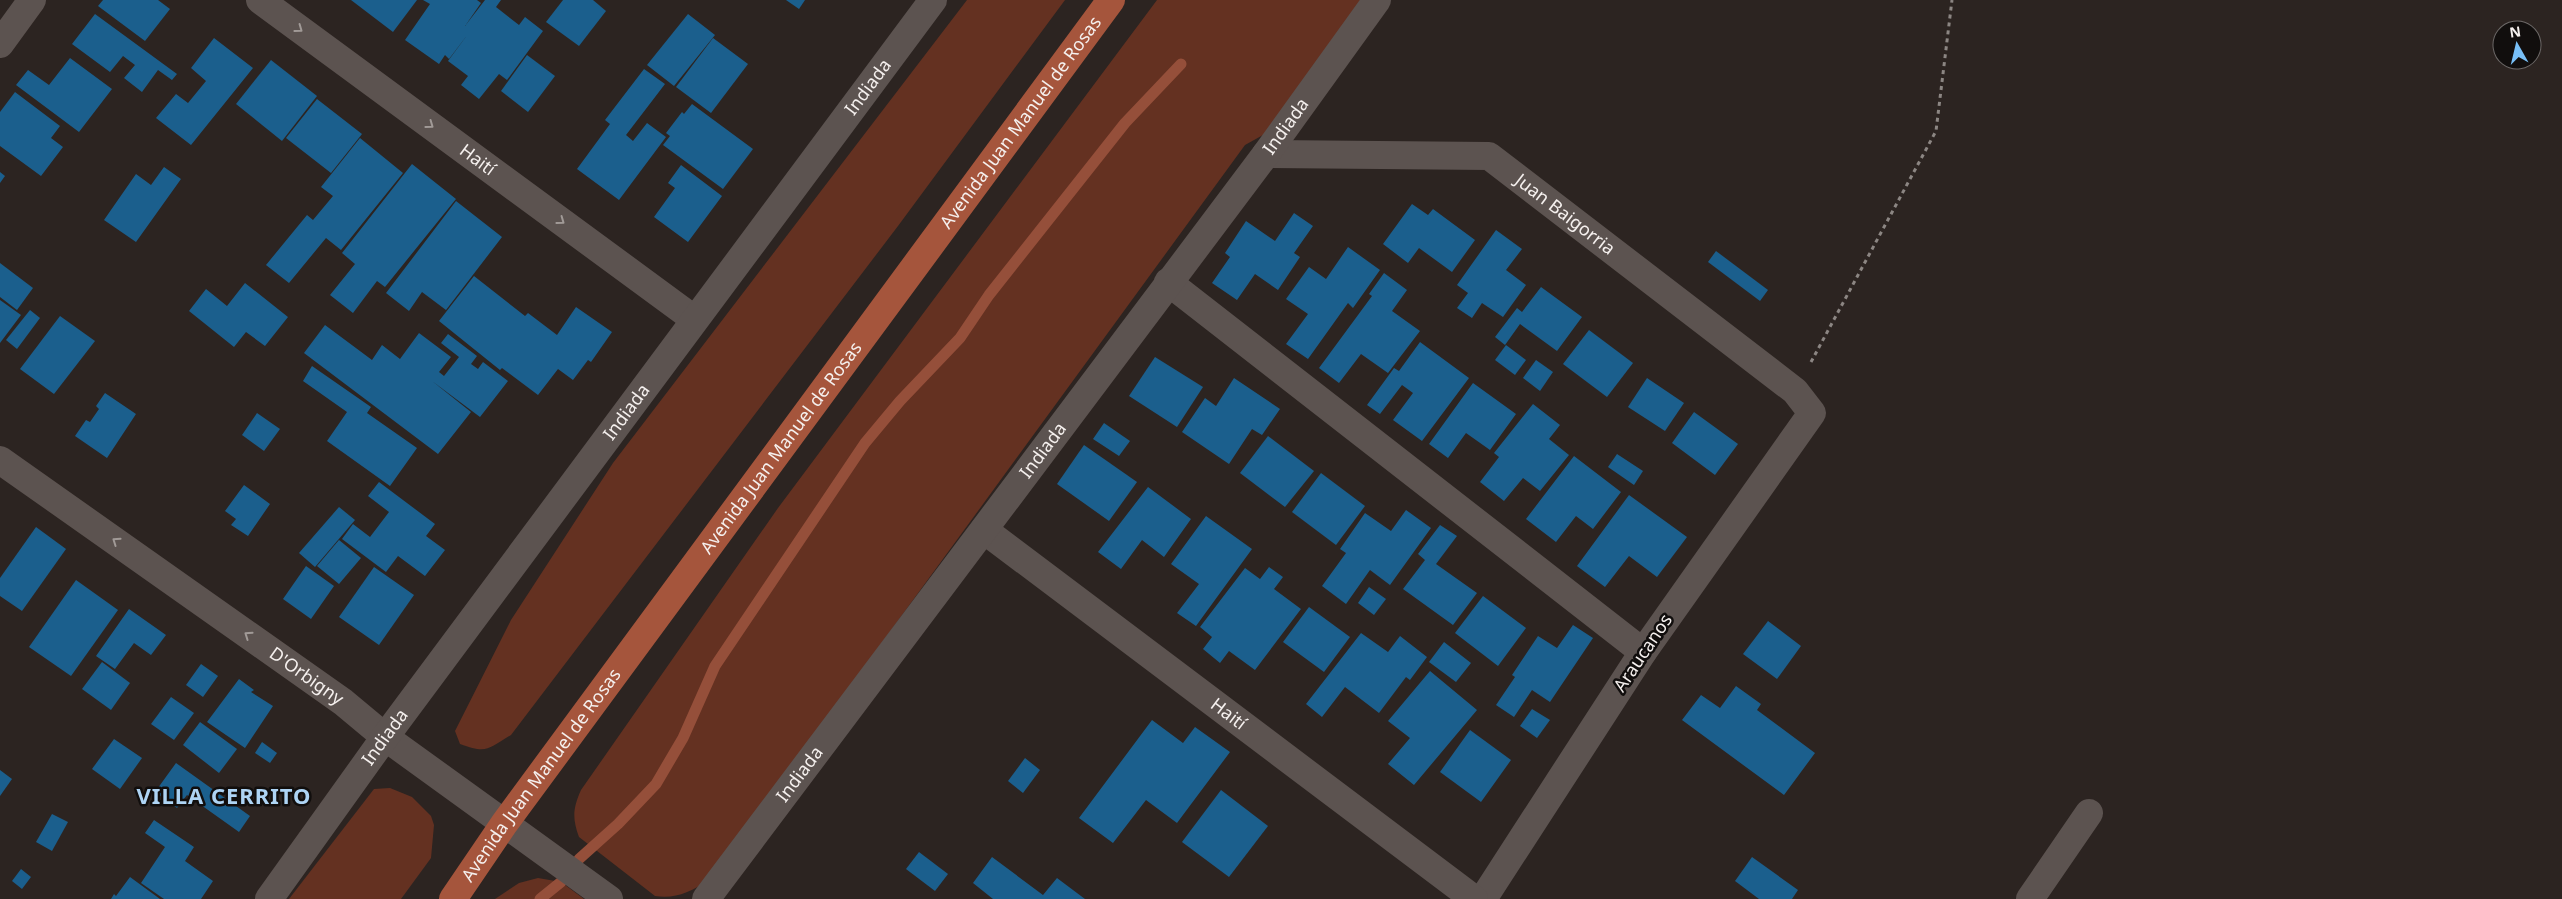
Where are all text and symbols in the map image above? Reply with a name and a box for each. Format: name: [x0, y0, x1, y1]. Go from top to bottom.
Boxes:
street label: Avenida Juan Manuel de Rosas: [934, 11, 1106, 233]
north arrow: [2492, 20, 2542, 70]
text: N: [2508, 21, 2522, 42]
one-way arrow: [293, 23, 303, 32]
street label: Indiada: [839, 54, 896, 120]
street label: Indiada: [1257, 93, 1314, 159]
one-way arrow: [424, 119, 434, 128]
street label: Haití: [455, 138, 501, 181]
street label: Juan Baigorria: [1509, 166, 1621, 260]
one-way arrow: [555, 216, 564, 224]
street label: Avenida Juan Manuel de Rosas: [694, 336, 867, 558]
street label: Indiada: [597, 379, 655, 445]
street label: Indiada: [1013, 417, 1071, 483]
one-way arrow: [112, 538, 121, 547]
street label: Araucanos: [1607, 609, 1677, 696]
one-way arrow: [244, 632, 254, 641]
street label: D'Orbigny: [265, 641, 350, 710]
street label: Avenida Juan Manuel de Rosas: [455, 663, 626, 886]
street label: Haití: [1206, 692, 1252, 735]
street label: Indiada: [356, 704, 413, 770]
street label: Indiada: [770, 741, 828, 807]
district label: VILLA CERRITO: [137, 780, 311, 810]

